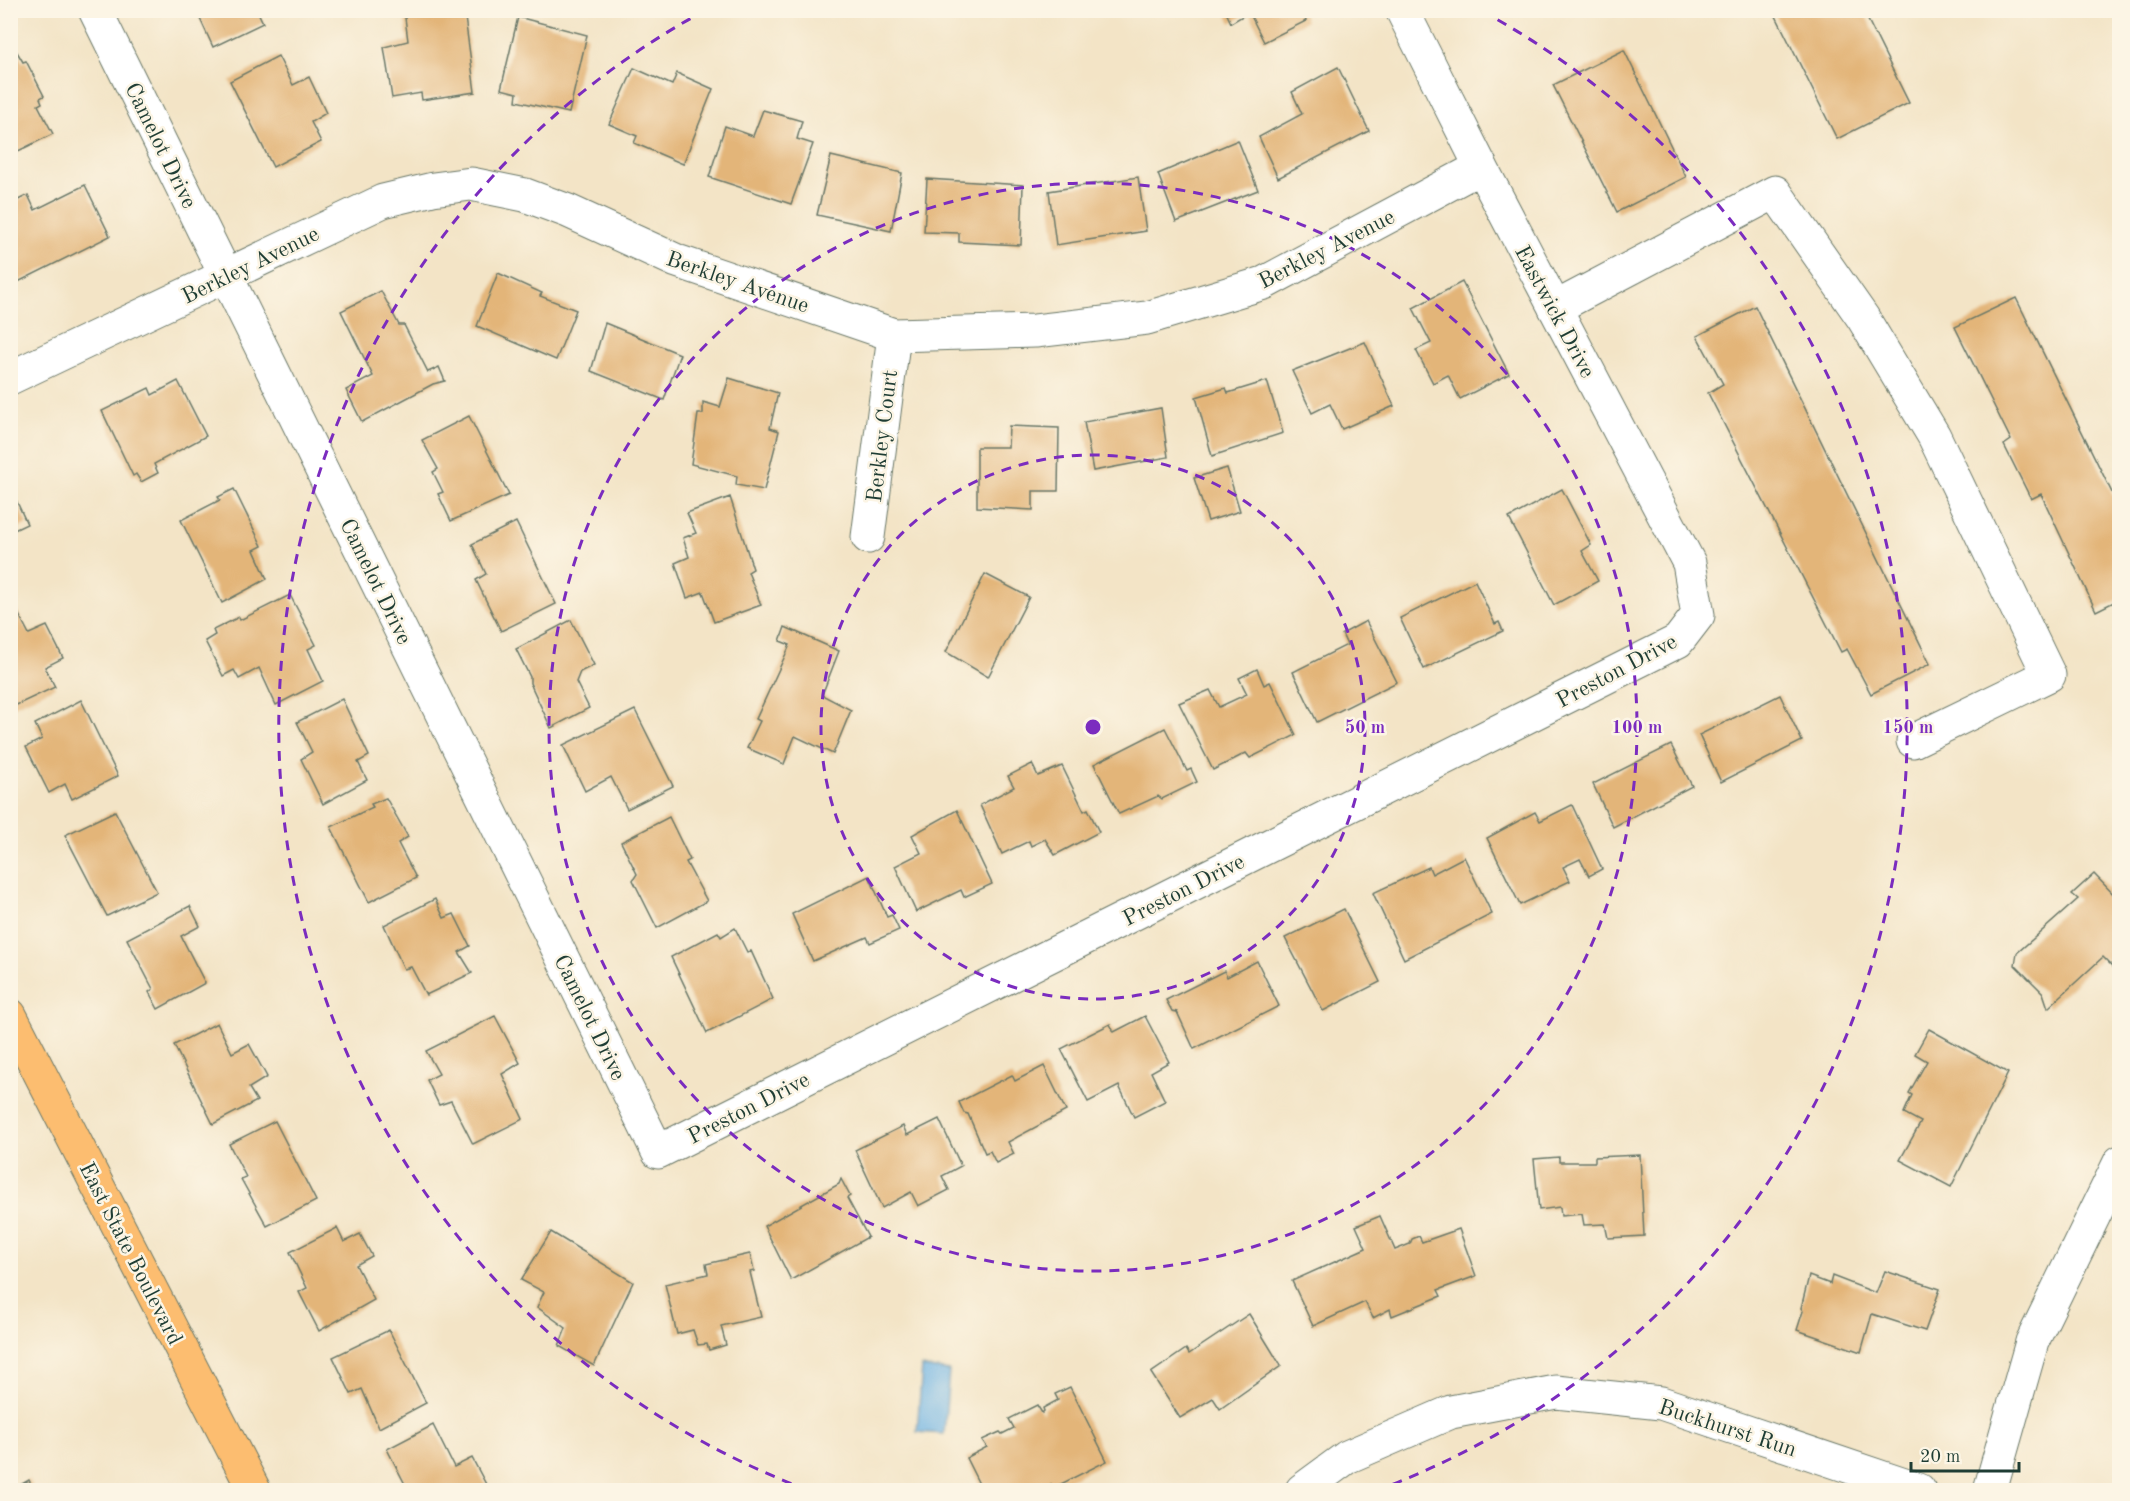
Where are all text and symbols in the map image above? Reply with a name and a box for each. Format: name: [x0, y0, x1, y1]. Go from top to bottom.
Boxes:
street label: Camelot Drive: [120, 80, 200, 212]
street label: Berkley Avenue: [1255, 206, 1399, 294]
street label: Berkley Avenue: [179, 223, 323, 308]
street label: Eastwick Drive: [1510, 242, 1598, 382]
street label: Berkley Avenue: [663, 248, 812, 318]
street label: Berkley Court: [864, 369, 902, 504]
street label: Camelot Drive: [335, 516, 415, 648]
street label: Preston Drive: [1553, 631, 1681, 713]
centre of rings: [1083, 717, 1103, 737]
text: 50 m: [1345, 719, 1385, 737]
text: 100 m: [1612, 719, 1662, 737]
text: 150 m: [1883, 719, 1933, 737]
street label: Preston Drive: [1120, 851, 1248, 931]
street label: Camelot Drive: [549, 952, 629, 1084]
street label: Preston Drive: [685, 1069, 813, 1149]
street label: East State Boulevard: [75, 1159, 186, 1349]
street label: Buckhurst Run: [1656, 1396, 1799, 1462]
scale bar: [1911, 1435, 2019, 1473]
text: 20 m: [1920, 1448, 1960, 1466]

